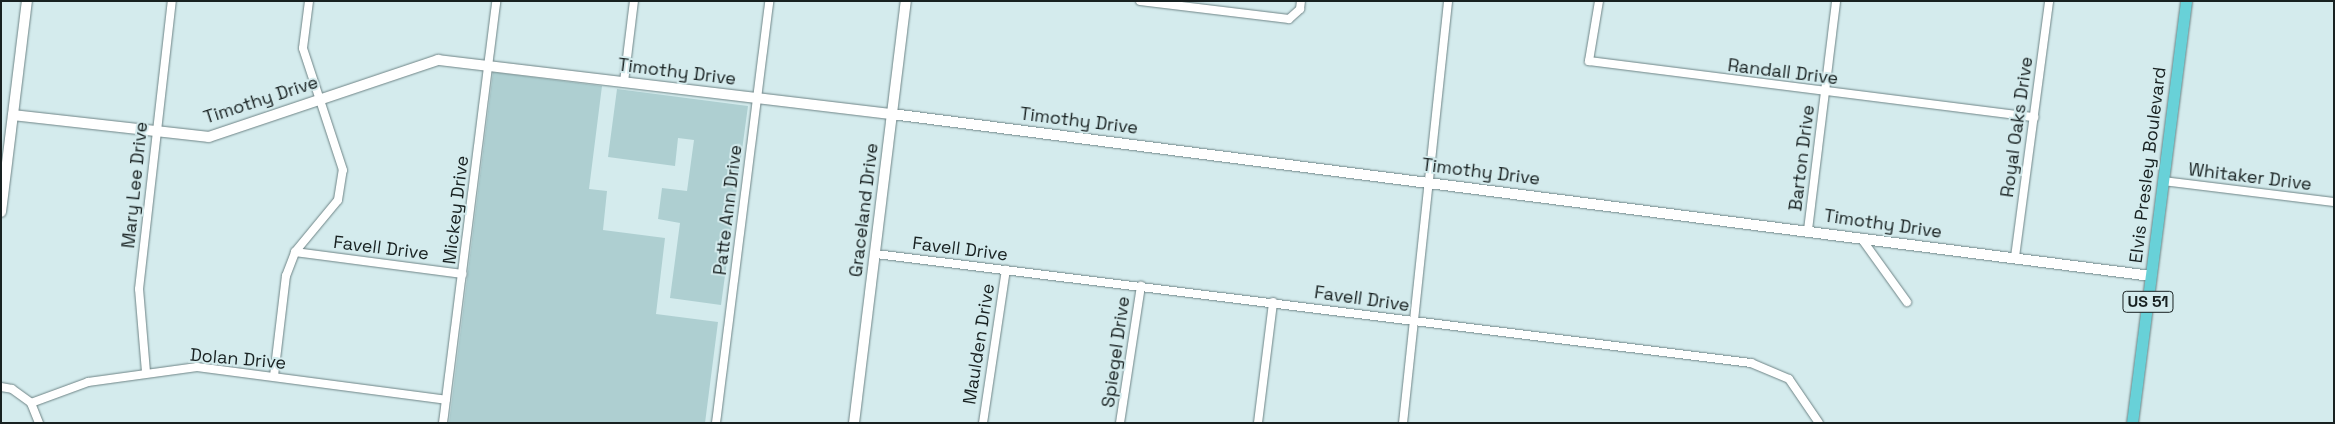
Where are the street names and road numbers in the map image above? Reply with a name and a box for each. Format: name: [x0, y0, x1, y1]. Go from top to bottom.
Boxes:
street label: Timothy Drive: [617, 54, 737, 90]
street label: Randall Drive: [1726, 55, 1840, 89]
street label: Royal Oaks Drive: [1996, 55, 2038, 199]
street label: Elvis Presley Boulevard: [2125, 66, 2171, 264]
street label: Timothy Drive: [201, 71, 321, 129]
street label: Timothy Drive: [1019, 103, 1139, 139]
street label: Barton Drive: [1785, 104, 1819, 212]
street label: Mary Lee Drive: [118, 121, 152, 249]
street label: Graceland Drive: [845, 142, 883, 278]
street label: Patte Ann Drive: [709, 143, 747, 277]
street label: Mickey Drive: [439, 154, 473, 266]
street label: Timothy Drive: [1421, 154, 1541, 190]
street label: Whitaker Drive: [2187, 159, 2313, 195]
street label: Timothy Drive: [1823, 205, 1943, 243]
street label: Favell Drive: [332, 231, 430, 265]
street label: Favell Drive: [911, 232, 1009, 266]
street label: Maulden Drive: [959, 282, 999, 406]
street label: Favell Drive: [1313, 282, 1411, 316]
road number: US 51: [2122, 288, 2174, 316]
street label: Spiegel Drive: [1098, 295, 1134, 409]
street label: Dolan Drive: [189, 344, 287, 374]

